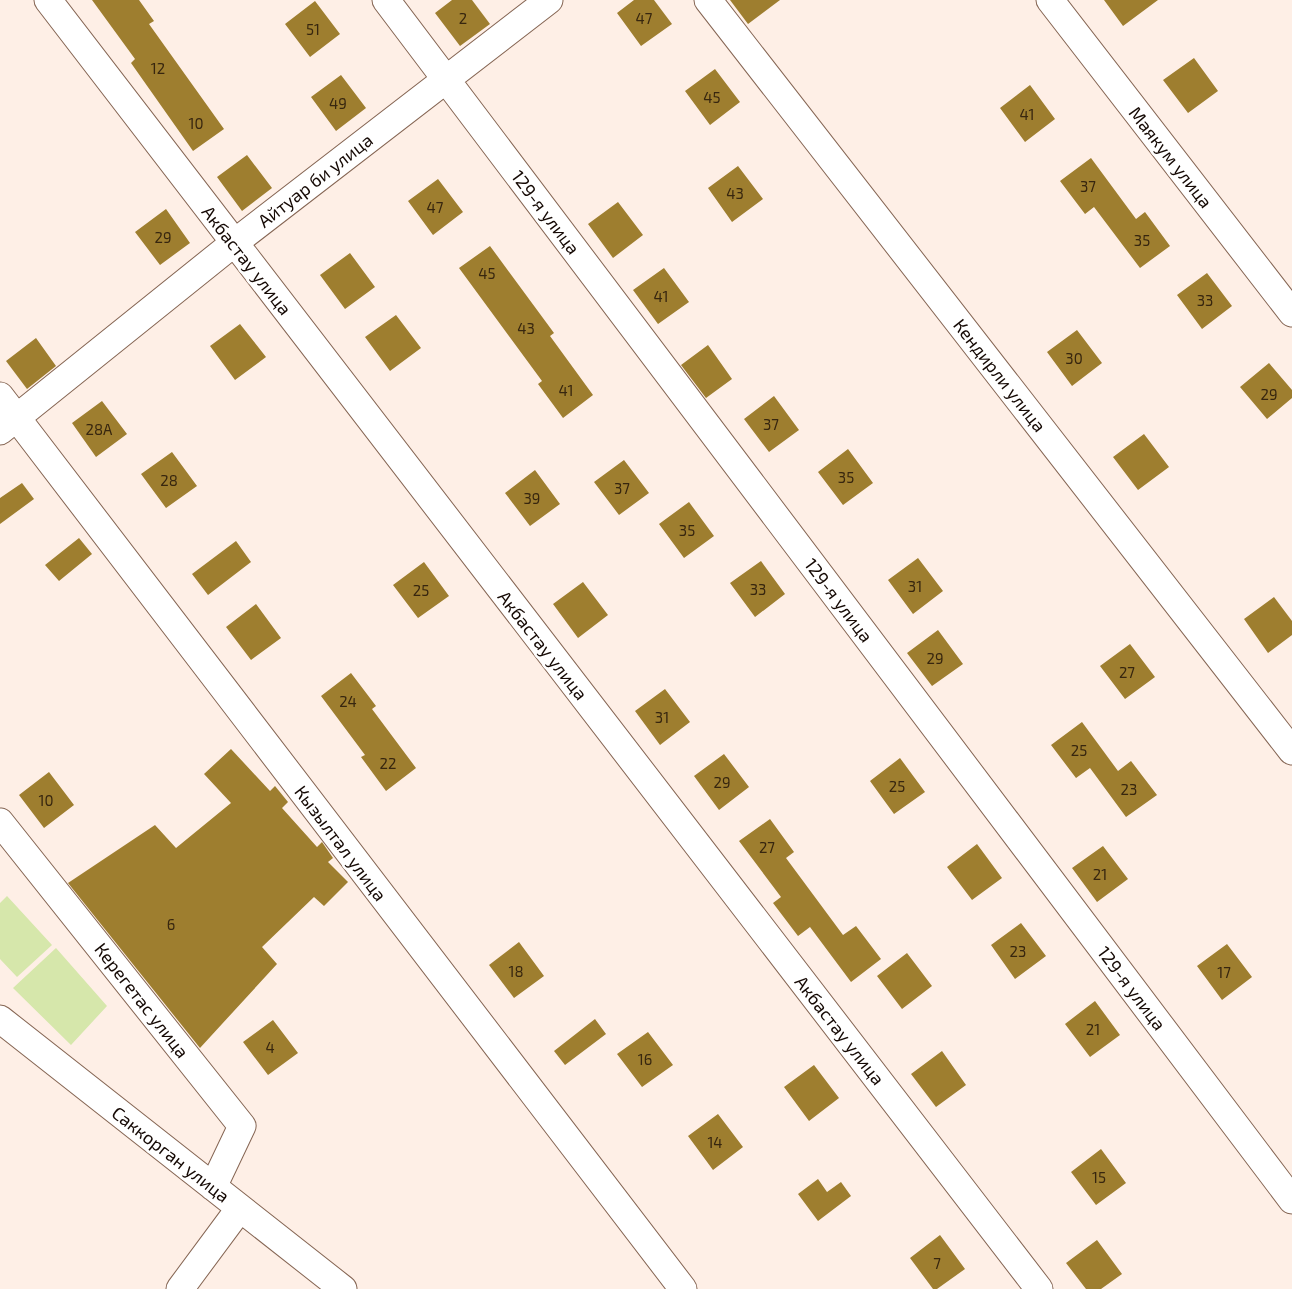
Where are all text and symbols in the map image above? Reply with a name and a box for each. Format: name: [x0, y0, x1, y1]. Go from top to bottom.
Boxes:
house number: 2: [459, 9, 467, 27]
house number: 47: [636, 9, 653, 27]
house number: 51: [306, 20, 320, 38]
house number: 12: [151, 59, 165, 77]
house number: 45: [703, 88, 721, 106]
house number: 49: [329, 94, 347, 112]
street label: Маякум улица: [1125, 102, 1217, 212]
house number: 41: [1019, 105, 1035, 123]
house number: 10: [188, 114, 204, 132]
street label: Айтуар би улица: [253, 128, 377, 232]
street label: 129-я улица: [507, 166, 585, 258]
house number: 37: [1080, 177, 1096, 195]
house number: 43: [726, 184, 744, 202]
house number: 47: [427, 198, 444, 216]
street label: Акбастау улица: [198, 201, 296, 319]
house number: 29: [154, 228, 172, 246]
house number: 35: [1134, 231, 1150, 249]
house number: 45: [478, 264, 496, 282]
house number: 41: [653, 287, 669, 305]
house number: 33: [1197, 291, 1213, 309]
street label: Кендирли улица: [949, 314, 1051, 436]
house number: 43: [517, 319, 535, 337]
house number: 30: [1065, 349, 1083, 367]
house number: 41: [558, 381, 574, 399]
house number: 29: [1260, 385, 1278, 403]
house number: 37: [763, 415, 779, 433]
house number: 28А: [86, 420, 113, 438]
house number: 35: [838, 468, 854, 486]
house number: 28: [160, 471, 178, 489]
house number: 37: [614, 479, 630, 497]
house number: 39: [524, 489, 540, 507]
house number: 35: [679, 521, 695, 539]
street label: 129-я улица: [800, 554, 878, 646]
house number: 31: [908, 577, 922, 595]
house number: 33: [750, 580, 766, 598]
house number: 25: [413, 581, 429, 599]
street label: Акбастау улица: [494, 586, 592, 704]
house number: 29: [926, 649, 944, 667]
house number: 27: [1119, 663, 1135, 681]
house number: 24: [339, 692, 357, 710]
house number: 31: [655, 708, 669, 726]
house number: 25: [1071, 741, 1087, 759]
house number: 22: [380, 754, 396, 772]
house number: 29: [713, 773, 731, 791]
house number: 25: [889, 777, 905, 795]
house number: 23: [1121, 780, 1137, 798]
street label: Кызылтал улица: [290, 781, 392, 905]
house number: 10: [38, 791, 54, 809]
house number: 27: [759, 838, 775, 856]
house number: 21: [1093, 865, 1107, 883]
house number: 6: [167, 915, 175, 933]
street label: Керегетас улица: [90, 938, 194, 1062]
house number: 23: [1010, 942, 1026, 960]
street label: 129-я улица: [1093, 942, 1171, 1034]
house number: 18: [508, 962, 524, 980]
house number: 17: [1217, 963, 1231, 981]
street label: Акбастау улица: [791, 971, 889, 1089]
house number: 21: [1086, 1020, 1100, 1038]
house number: 4: [265, 1038, 275, 1056]
house number: 16: [638, 1050, 652, 1068]
street label: Саккорган улица: [108, 1101, 234, 1207]
house number: 14: [707, 1133, 723, 1151]
house number: 15: [1092, 1168, 1106, 1186]
house number: 7: [933, 1254, 941, 1272]

